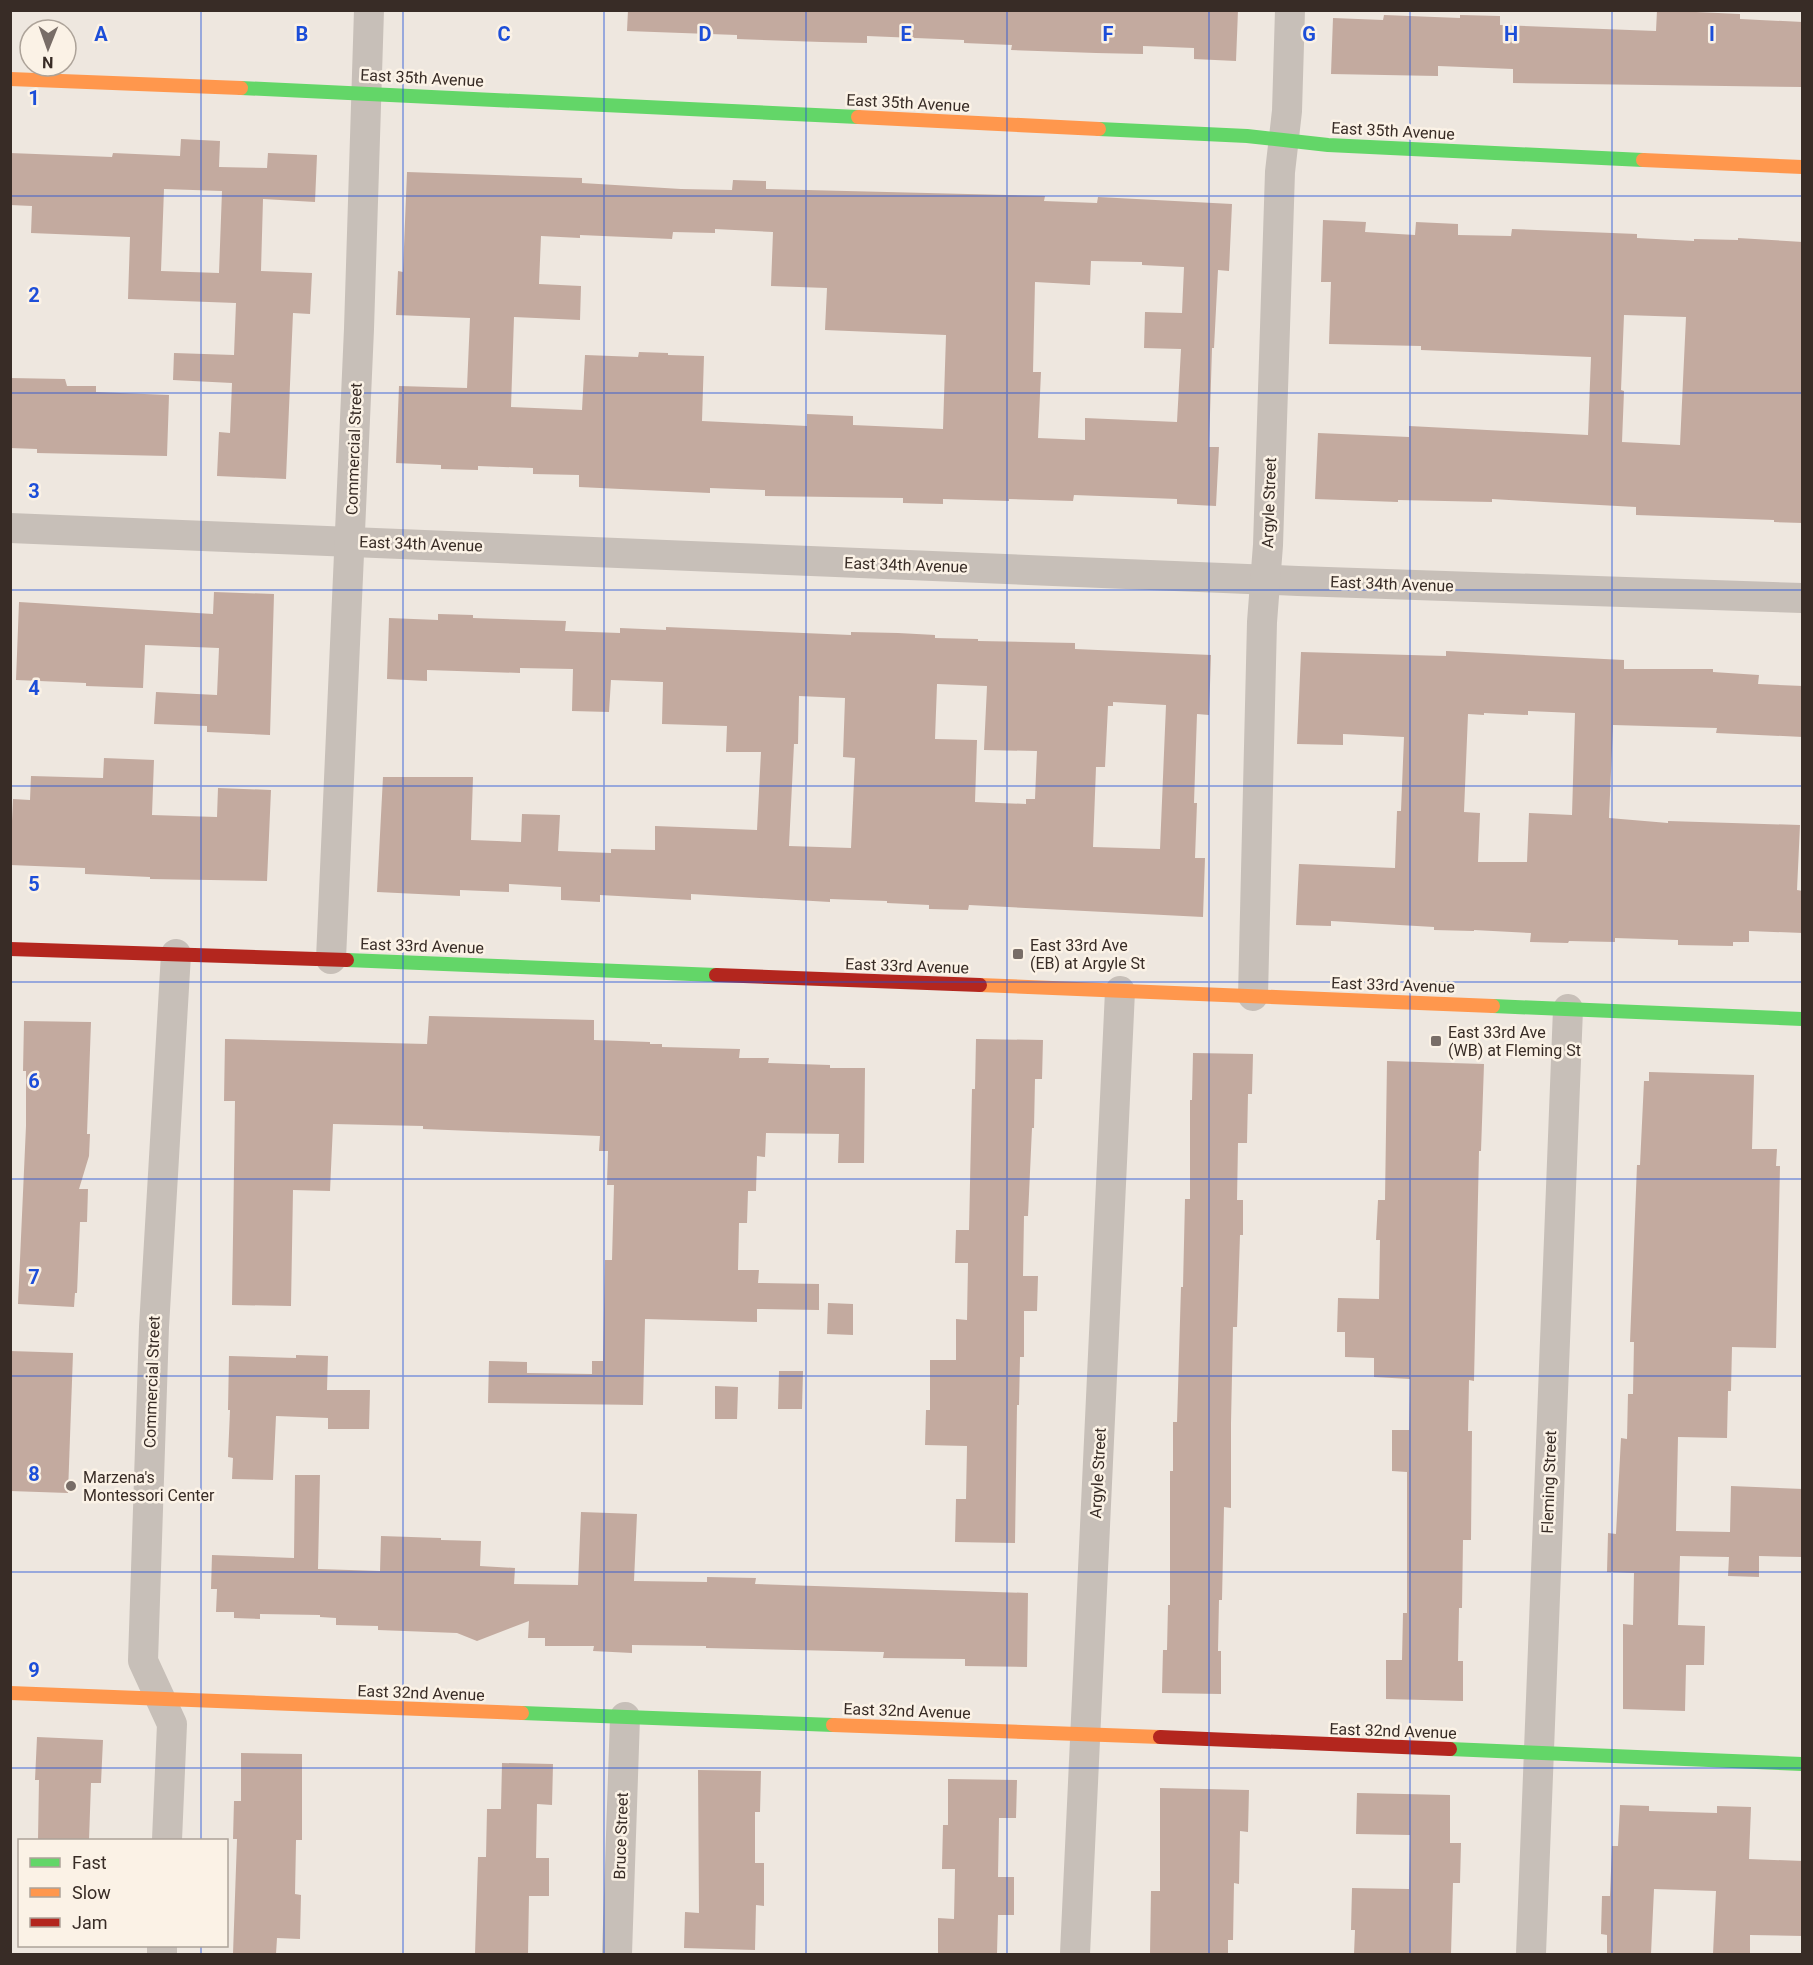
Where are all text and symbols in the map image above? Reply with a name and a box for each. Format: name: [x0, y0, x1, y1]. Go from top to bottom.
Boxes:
north arrow: [18, 18, 78, 78]
text: A: [94, 22, 108, 46]
text: B: [296, 22, 308, 46]
text: C: [497, 22, 511, 46]
text: D: [699, 22, 712, 46]
text: E: [900, 22, 912, 46]
text: F: [1103, 22, 1114, 46]
text: G: [1302, 22, 1316, 46]
text: H: [1504, 22, 1518, 46]
text: I: [1709, 22, 1715, 46]
text: N: [42, 53, 54, 72]
street label: East 35th Avenue: [360, 65, 484, 91]
text: 1: [28, 86, 40, 110]
street label: East 35th Avenue: [846, 90, 970, 116]
street label: East 35th Avenue: [1331, 118, 1455, 144]
text: 2: [28, 283, 40, 307]
street label: Commercial Street: [342, 383, 366, 515]
street label: Argyle Street: [1258, 457, 1280, 549]
text: 3: [28, 479, 40, 503]
street label: East 34th Avenue: [359, 532, 483, 556]
street label: East 34th Avenue: [844, 553, 968, 577]
street label: East 34th Avenue: [1330, 572, 1454, 596]
text: 4: [28, 676, 40, 700]
text: 5: [28, 872, 40, 896]
street label: East 33rd Avenue: [360, 934, 484, 958]
place label: East 33rd Ave (EB) at Argyle St: [1030, 936, 1145, 973]
marker: East 33rd Ave (EB) at Argyle St: [1011, 947, 1025, 961]
street label: East 33rd Avenue: [845, 954, 969, 978]
street label: East 33rd Avenue: [1331, 973, 1455, 997]
place label: East 33rd Ave (WB) at Fleming St: [1448, 1023, 1581, 1060]
marker: East 33rd Ave (WB) at Fleming St: [1429, 1034, 1443, 1048]
text: 6: [28, 1069, 40, 1093]
text: 7: [28, 1265, 40, 1289]
street label: Commercial Street: [140, 1316, 164, 1448]
street label: Argyle Street: [1086, 1427, 1110, 1519]
street label: Fleming Street: [1538, 1430, 1560, 1534]
text: 8: [28, 1462, 40, 1486]
place label: Marzena's Montessori Center: [83, 1468, 215, 1505]
marker: Marzena's Montessori Center: [64, 1479, 78, 1493]
text: 9: [28, 1658, 40, 1682]
street label: East 32nd Avenue: [357, 1681, 485, 1705]
street label: East 32nd Avenue: [843, 1699, 971, 1723]
street label: East 32nd Avenue: [1329, 1719, 1457, 1743]
street label: Bruce Street: [610, 1792, 632, 1880]
legend: [18, 1839, 228, 1947]
text: Fast: [72, 1852, 107, 1873]
text: Slow: [72, 1882, 111, 1903]
text: Jam: [72, 1912, 108, 1933]

